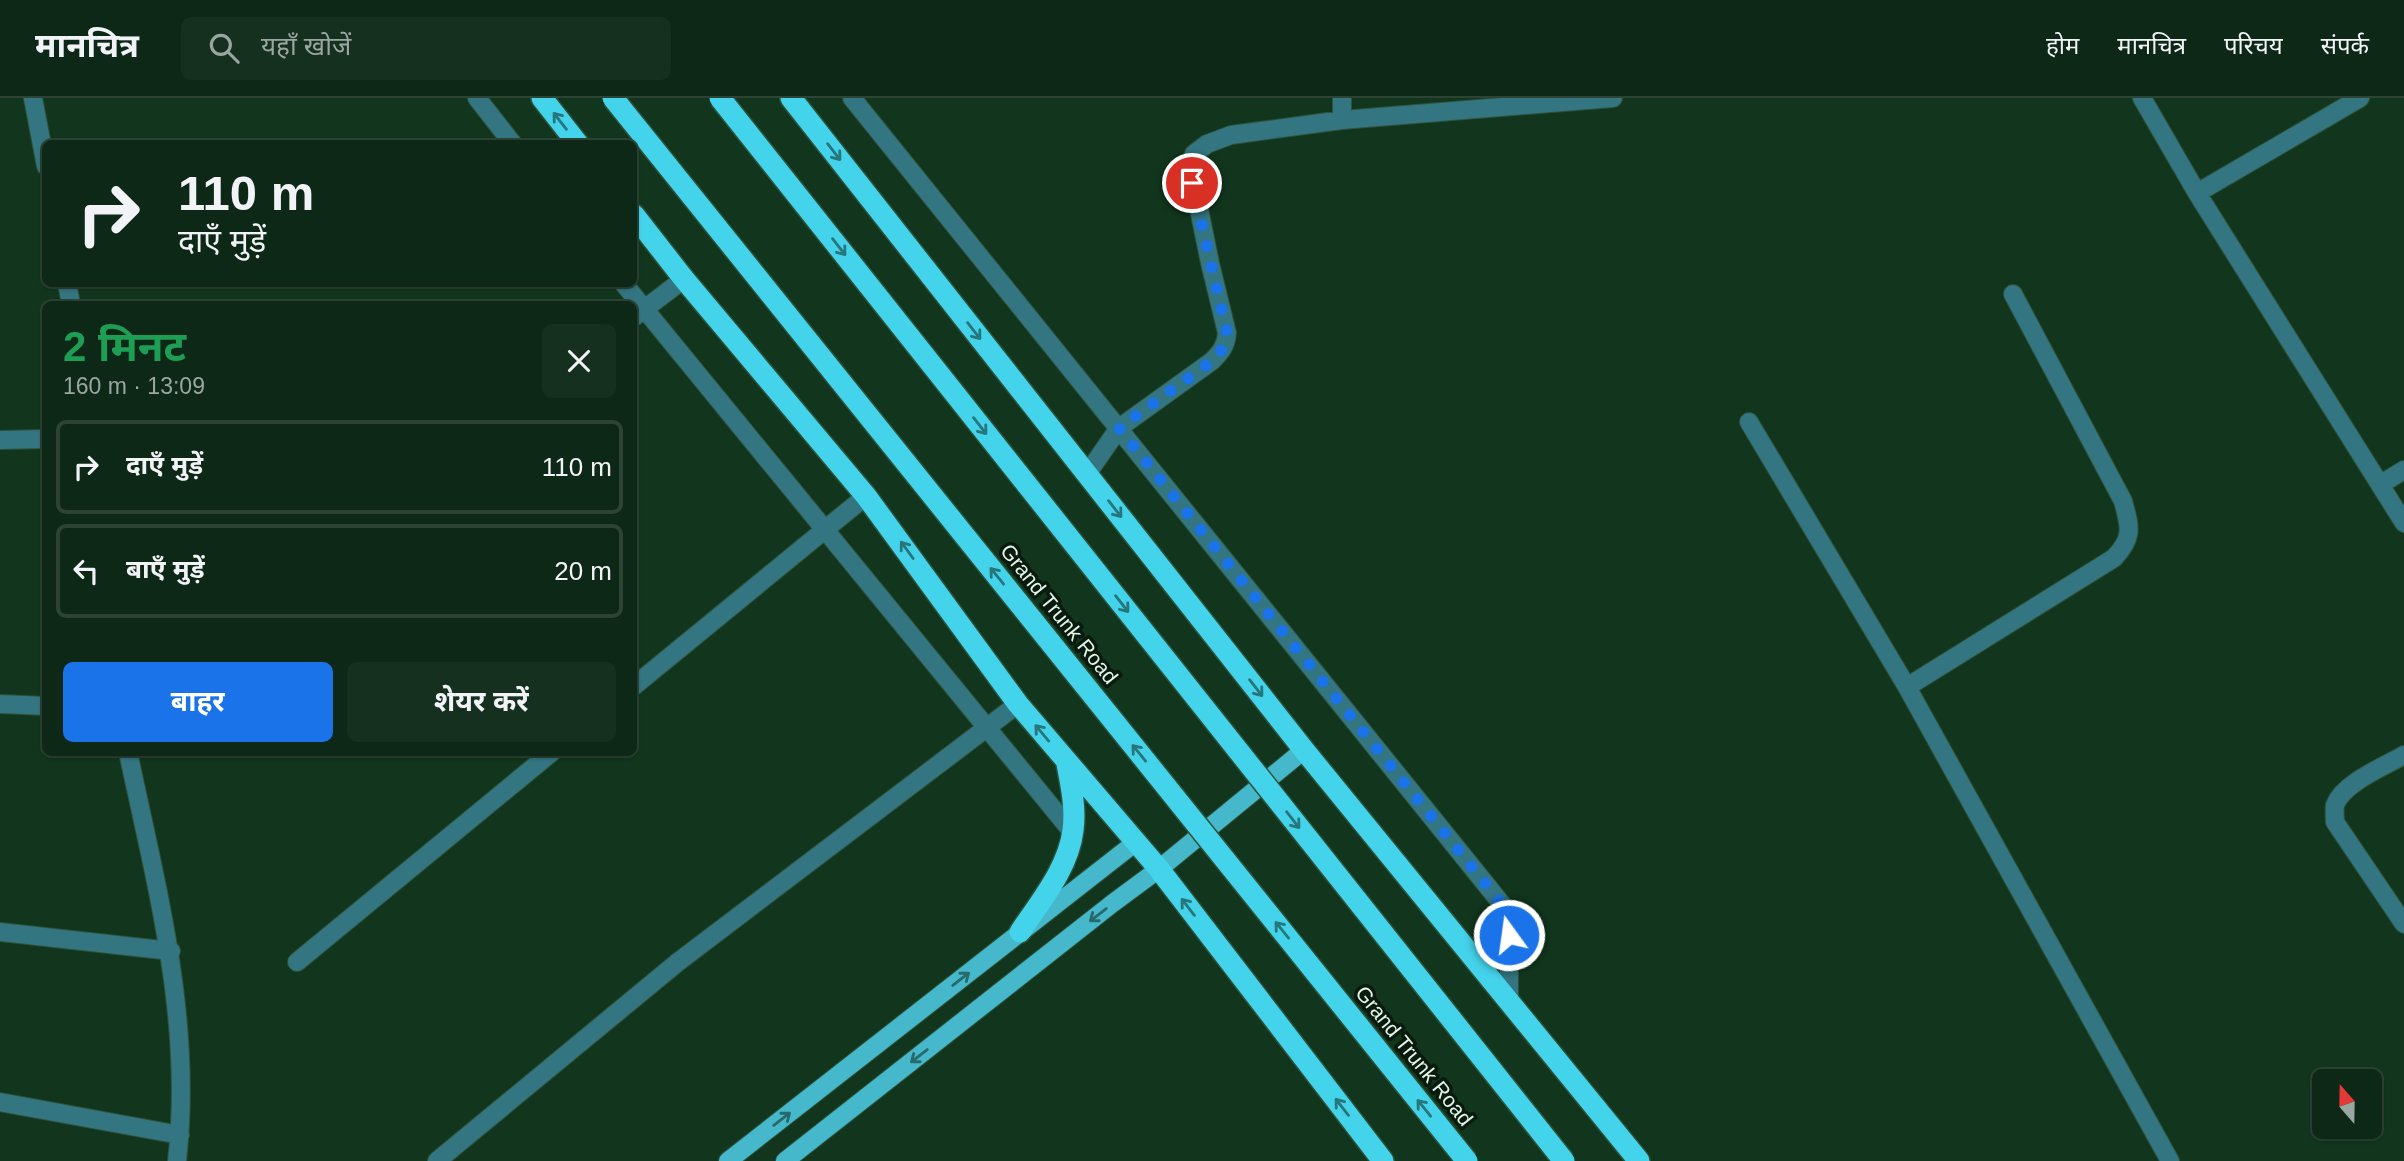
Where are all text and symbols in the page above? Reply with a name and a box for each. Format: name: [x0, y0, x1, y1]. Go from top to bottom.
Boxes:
search box: [181, 17, 671, 80]
text: मानचित्र: [35, 27, 139, 64]
icon: search: [205, 29, 243, 67]
text: यहाँ खोजें: [261, 31, 351, 61]
text: होम: [2046, 32, 2079, 59]
text: मानचित्र: [2117, 32, 2186, 59]
text: परिचय: [2224, 32, 2283, 59]
text: संपर्क: [2321, 32, 2369, 59]
one-way arrow: [553, 112, 568, 130]
one-way arrow: [826, 142, 841, 160]
pin: [1162, 153, 1222, 213]
icon: arrive: [1173, 164, 1211, 202]
text: 110 m: [178, 166, 314, 220]
icon: right: [63, 168, 154, 259]
text: दाएँ मुड़ें: [178, 223, 266, 259]
one-way arrow: [831, 238, 846, 256]
one-way arrow: [967, 321, 982, 339]
text: 2 मिनट: [63, 323, 186, 370]
button: close: [542, 324, 616, 398]
text: 160 m · 13:09: [63, 373, 205, 399]
one-way arrow: [973, 416, 988, 434]
icon: right: [67, 448, 105, 486]
text: दाएँ मुड़ें: [126, 450, 203, 480]
text: 110 m: [542, 452, 612, 482]
one-way arrow: [1107, 500, 1122, 518]
street label: Grand Trunk Road: [996, 539, 1123, 688]
one-way arrow: [900, 541, 914, 560]
icon: left: [67, 552, 105, 590]
text: बाएँ मुड़ें: [126, 554, 205, 584]
text: 20 m: [554, 556, 612, 586]
one-way arrow: [989, 567, 1004, 585]
one-way arrow: [1114, 594, 1129, 612]
button: बाहर: [63, 662, 333, 742]
button: शेयर करें: [347, 662, 616, 742]
one-way arrow: [1248, 679, 1263, 697]
one-way arrow: [1034, 724, 1050, 742]
one-way arrow: [1132, 745, 1147, 763]
one-way arrow: [1286, 811, 1301, 829]
one-way arrow: [1181, 898, 1196, 917]
position arrow: [1472, 898, 1546, 972]
one-way arrow: [1089, 907, 1107, 922]
one-way arrow: [1274, 922, 1289, 940]
one-way arrow: [951, 971, 969, 986]
street label: Grand Trunk Road: [1351, 981, 1478, 1130]
one-way arrow: [910, 1048, 929, 1063]
north arrow: [2312, 1069, 2382, 1139]
map controls: [2312, 1069, 2382, 1139]
one-way arrow: [1334, 1098, 1349, 1117]
one-way arrow: [1417, 1099, 1432, 1117]
one-way arrow: [772, 1111, 790, 1126]

